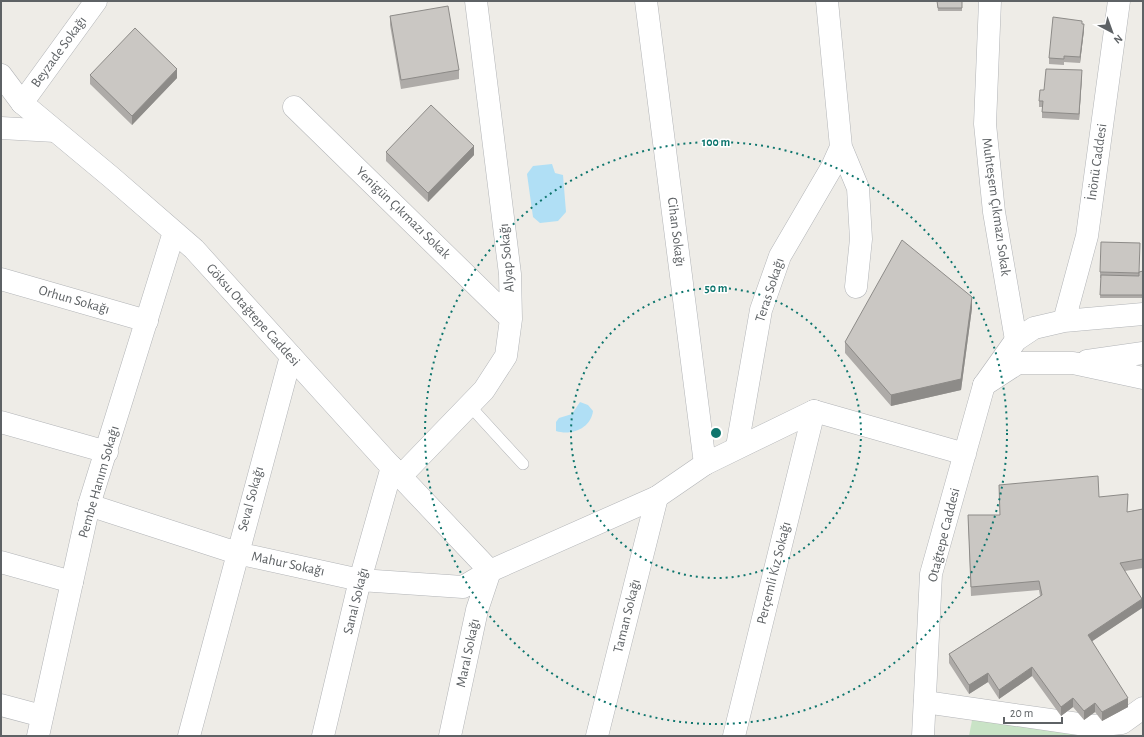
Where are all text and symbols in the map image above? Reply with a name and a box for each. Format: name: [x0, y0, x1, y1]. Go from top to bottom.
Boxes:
north arrow: [1092, 12, 1132, 52]
street label: Beyzade Sokağı: [29, 14, 89, 90]
text: N: [1112, 33, 1125, 46]
street label: İnönü Caddesi: [1082, 122, 1109, 201]
text: 100 m: [702, 136, 730, 148]
street label: Muhteşem Çıkmazı Sokak: [979, 137, 1013, 278]
street label: Yenigün Çıkmazı Sokak: [353, 164, 453, 262]
street label: Cihan Sokağı: [665, 197, 687, 267]
street label: Alyap Sokağı: [497, 223, 517, 293]
street label: Teras Sokağı: [753, 256, 787, 324]
street label: Göksu Otağtepe Caddesi: [203, 261, 303, 369]
text: 50 m: [705, 282, 728, 294]
street label: Orhun Sokağı: [37, 283, 111, 317]
street label: Pembe Hanım Sokağı: [76, 424, 122, 540]
centre of rings: [709, 426, 723, 440]
street label: Seval Sokağı: [236, 465, 266, 533]
street label: Otağtepe Caddesi: [926, 486, 962, 584]
street label: Perçemli Kız Sokağı: [755, 520, 793, 626]
street label: Mahur Sokağı: [250, 549, 326, 579]
street label: Sanal Sokağı: [341, 566, 371, 636]
street label: Taman Sokağı: [611, 578, 643, 654]
street label: Maral Sokağı: [454, 617, 482, 689]
scale bar: [1004, 699, 1062, 725]
text: 20 m: [1010, 707, 1033, 719]

